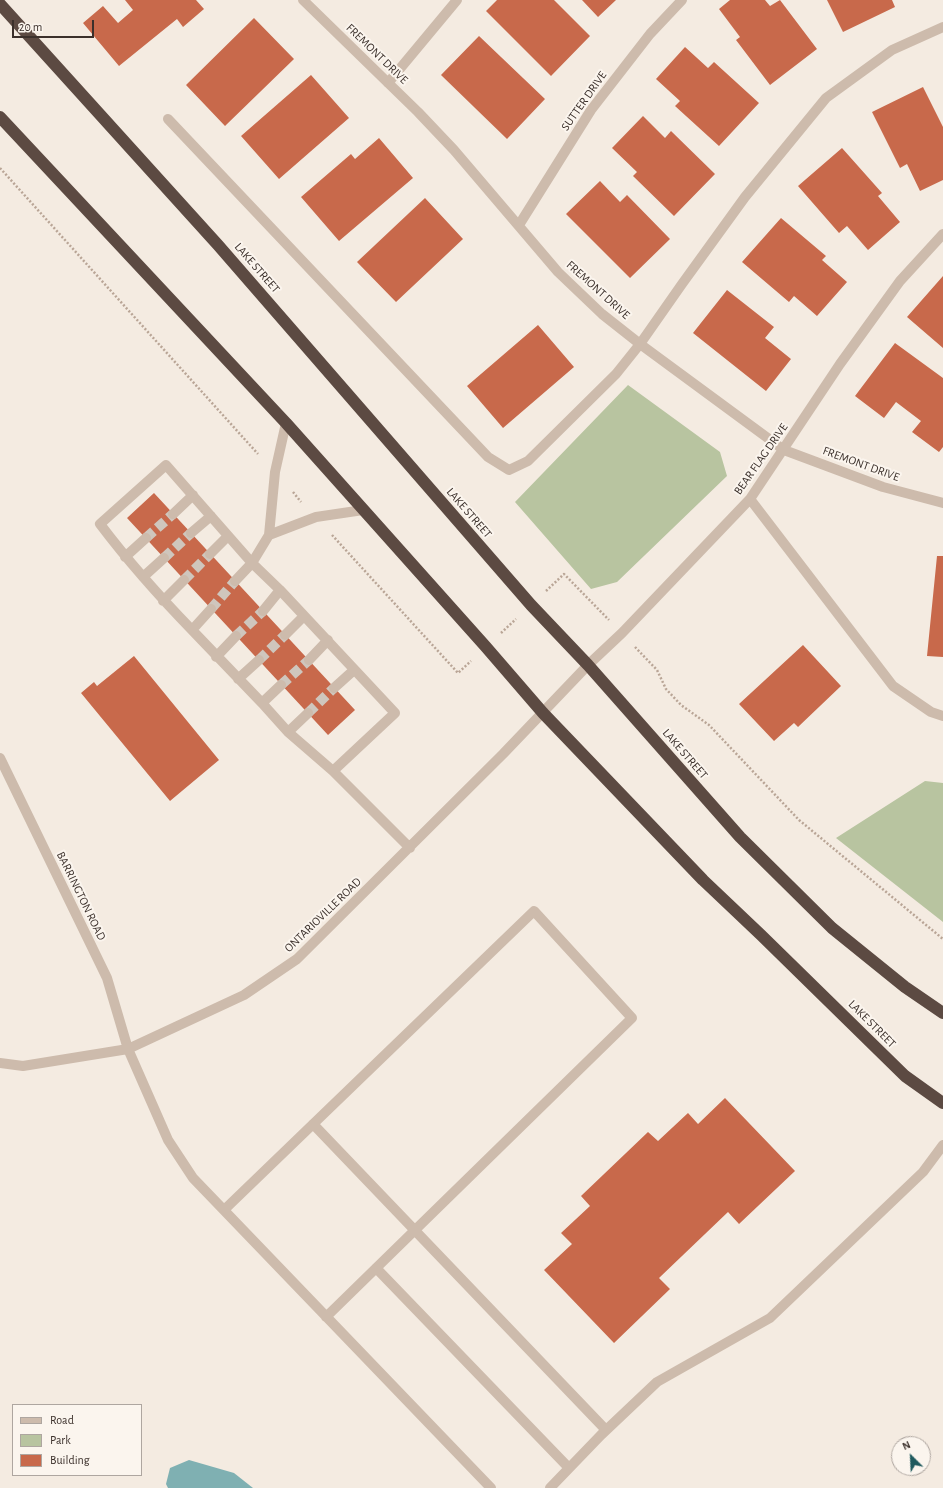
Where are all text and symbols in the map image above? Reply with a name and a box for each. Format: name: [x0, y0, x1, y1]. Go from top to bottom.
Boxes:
scale bar: [14, 12, 96, 38]
text: 20 m: [19, 21, 42, 33]
street label: FREMONT DRIVE: [343, 21, 411, 87]
street label: SUTTER DRIVE: [558, 68, 610, 134]
street label: LAKE STREET: [231, 240, 283, 296]
street label: FREMONT DRIVE: [563, 258, 633, 322]
street label: BEAR FLAG DRIVE: [731, 420, 791, 498]
street label: FREMONT DRIVE: [821, 443, 901, 485]
street label: LAKE STREET: [443, 485, 495, 541]
street label: LAKE STREET: [659, 726, 711, 782]
street label: BARRINGTON ROAD: [53, 849, 109, 943]
street label: ONTARIOVILLE ROAD: [282, 875, 364, 955]
street label: LAKE STREET: [845, 997, 899, 1051]
legend: [12, 1404, 142, 1476]
text: Road: [50, 1414, 74, 1426]
text: Park: [50, 1434, 71, 1446]
north arrow: [891, 1436, 931, 1476]
text: N: [901, 1439, 912, 1452]
text: Building: [50, 1454, 90, 1466]

